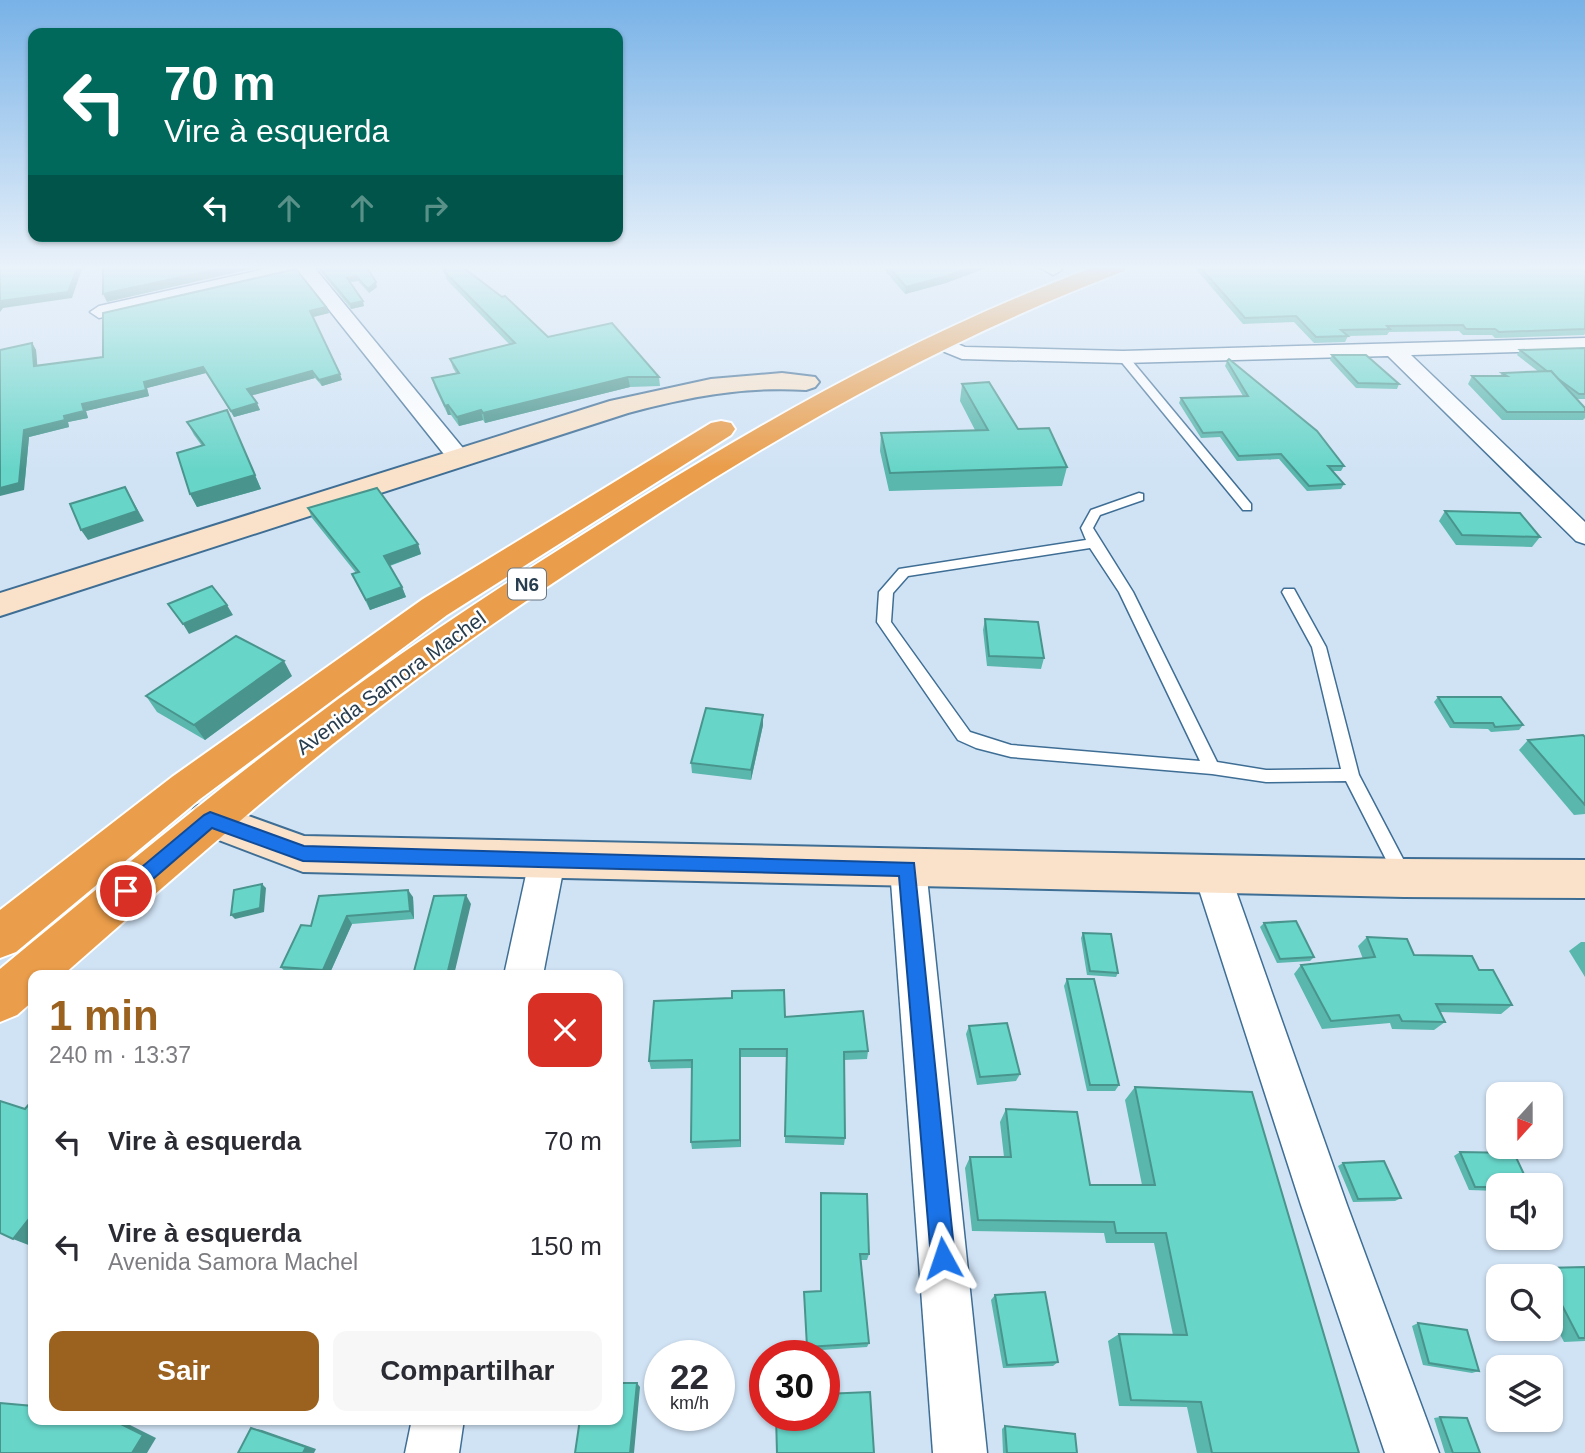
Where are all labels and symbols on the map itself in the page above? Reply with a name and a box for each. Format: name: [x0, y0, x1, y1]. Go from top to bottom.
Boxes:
road number: N6: [508, 568, 546, 600]
street label: Avenida Samora Machel: [292, 606, 490, 759]
pin: [96, 861, 156, 921]
north arrow: [1486, 1082, 1563, 1158]
position arrow: [906, 1221, 980, 1295]
speed limit sign: 30: [749, 1340, 840, 1431]

